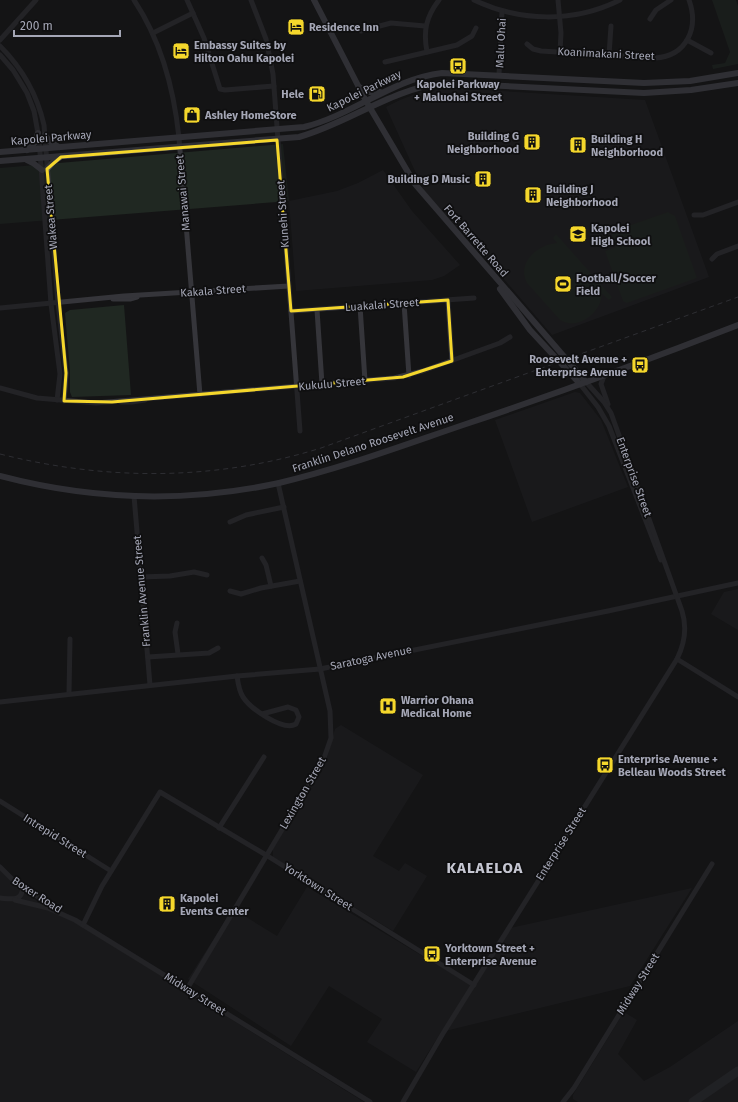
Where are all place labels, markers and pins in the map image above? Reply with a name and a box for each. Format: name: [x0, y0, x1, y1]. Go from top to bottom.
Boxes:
hotel icon: Residence Inn: [286, 17, 306, 37]
place label: Residence Inn: [309, 21, 379, 34]
place label: Embassy Suites by Hilton Oahu Kapolei: [194, 39, 294, 65]
hotel icon: Embassy Suites by Hilton Oahu Kapolei: [171, 41, 191, 61]
bus stop icon: Kapolei Parkway + Maluohai Street: [448, 56, 468, 76]
place label: Kapolei Parkway + Maluohai Street: [414, 78, 503, 104]
fuel station icon: Hele: [307, 84, 327, 104]
place label: Hele: [281, 88, 304, 101]
shop icon: Ashley HomeStore: [182, 105, 202, 125]
place label: Ashley HomeStore: [204, 109, 297, 122]
place label: Building G Neighborhood: [447, 130, 519, 156]
building icon: Building G Neighborhood: [522, 132, 542, 152]
place label: Building H Neighborhood: [591, 133, 663, 159]
building icon: Building H Neighborhood: [568, 135, 588, 155]
building icon: Building D Music: [473, 169, 493, 189]
place label: Building D Music: [388, 173, 471, 186]
place label: Building J Neighborhood: [546, 183, 618, 209]
building icon: Building J Neighborhood: [523, 185, 543, 205]
place label: Kapolei High School: [591, 222, 651, 248]
school or university icon: Kapolei High School: [568, 224, 588, 244]
place label: Football/Soccer Field: [576, 272, 657, 298]
sports icon: Football/Soccer Field: [553, 274, 573, 294]
place label: Roosevelt Avenue + Enterprise Avenue: [529, 353, 627, 379]
bus stop icon: Roosevelt Avenue + Enterprise Avenue: [630, 355, 650, 375]
place label: Warrior Ohana Medical Home: [401, 694, 474, 720]
hospital icon: Warrior Ohana Medical Home: [378, 696, 398, 716]
place label: Enterprise Avenue + Belleau Woods Street: [618, 753, 727, 779]
bus stop icon: Enterprise Avenue + Belleau Woods Street: [595, 755, 615, 775]
place label: Kapolei Events Center: [180, 892, 249, 918]
building icon: Kapolei Events Center: [157, 894, 177, 914]
place label: Yorktown Street + Enterprise Avenue: [444, 942, 536, 968]
bus stop icon: Yorktown Street + Enterprise Avenue: [422, 944, 442, 964]

